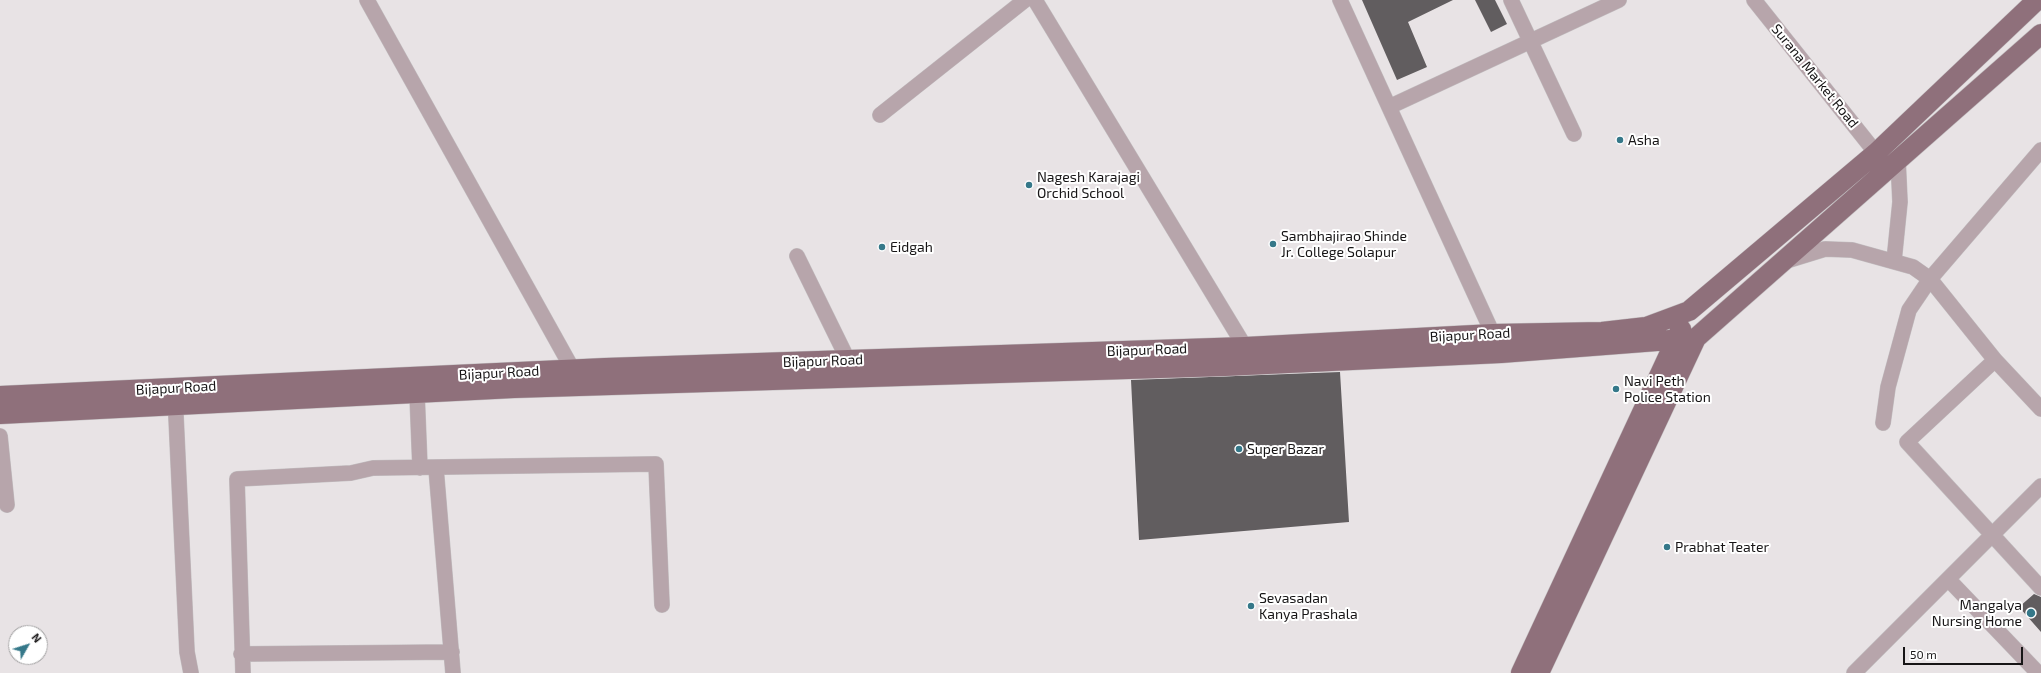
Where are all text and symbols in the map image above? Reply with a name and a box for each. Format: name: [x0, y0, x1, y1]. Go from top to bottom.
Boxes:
street label: Surana Market Road: [1768, 21, 1862, 131]
place label: Asha: [1628, 132, 1660, 148]
marker: Asha: [1615, 135, 1625, 145]
place label: Nagesh Karajagi Orchid School: [1037, 169, 1140, 202]
marker: Nagesh Karajagi Orchid School: [1024, 180, 1034, 190]
place label: Sambhajirao Shinde Jr. College Solapur: [1281, 228, 1407, 260]
place label: Eidgah: [890, 239, 933, 255]
marker: Sambhajirao Shinde Jr. College Solapur: [1268, 239, 1278, 249]
marker: Eidgah: [877, 242, 887, 252]
street label: Bijapur Road: [1429, 325, 1511, 345]
street label: Bijapur Road: [1107, 340, 1187, 360]
street label: Bijapur Road: [783, 351, 863, 371]
street label: Bijapur Road: [458, 363, 540, 383]
place label: Navi Peth Police Station: [1624, 373, 1711, 406]
street label: Bijapur Road: [135, 378, 217, 398]
marker: Navi Peth Police Station: [1611, 384, 1621, 394]
place label: Super Bazar: [1247, 441, 1324, 457]
marker: Super Bazar: [1234, 444, 1244, 454]
place label: Prabhat Teater: [1675, 539, 1769, 555]
marker: Prabhat Teater: [1662, 542, 1672, 552]
place label: Sevasadan Kanya Prashala: [1259, 590, 1358, 622]
place label: Mangalya Nursing Home: [1932, 597, 2022, 630]
marker: Sevasadan Kanya Prashala: [1246, 601, 1256, 611]
marker: Mangalya Nursing Home: [2025, 607, 2037, 619]
north arrow: [8, 625, 48, 665]
text: N: [29, 631, 44, 645]
scale bar: [1905, 639, 2025, 665]
text: 50 m: [1910, 647, 1937, 661]

